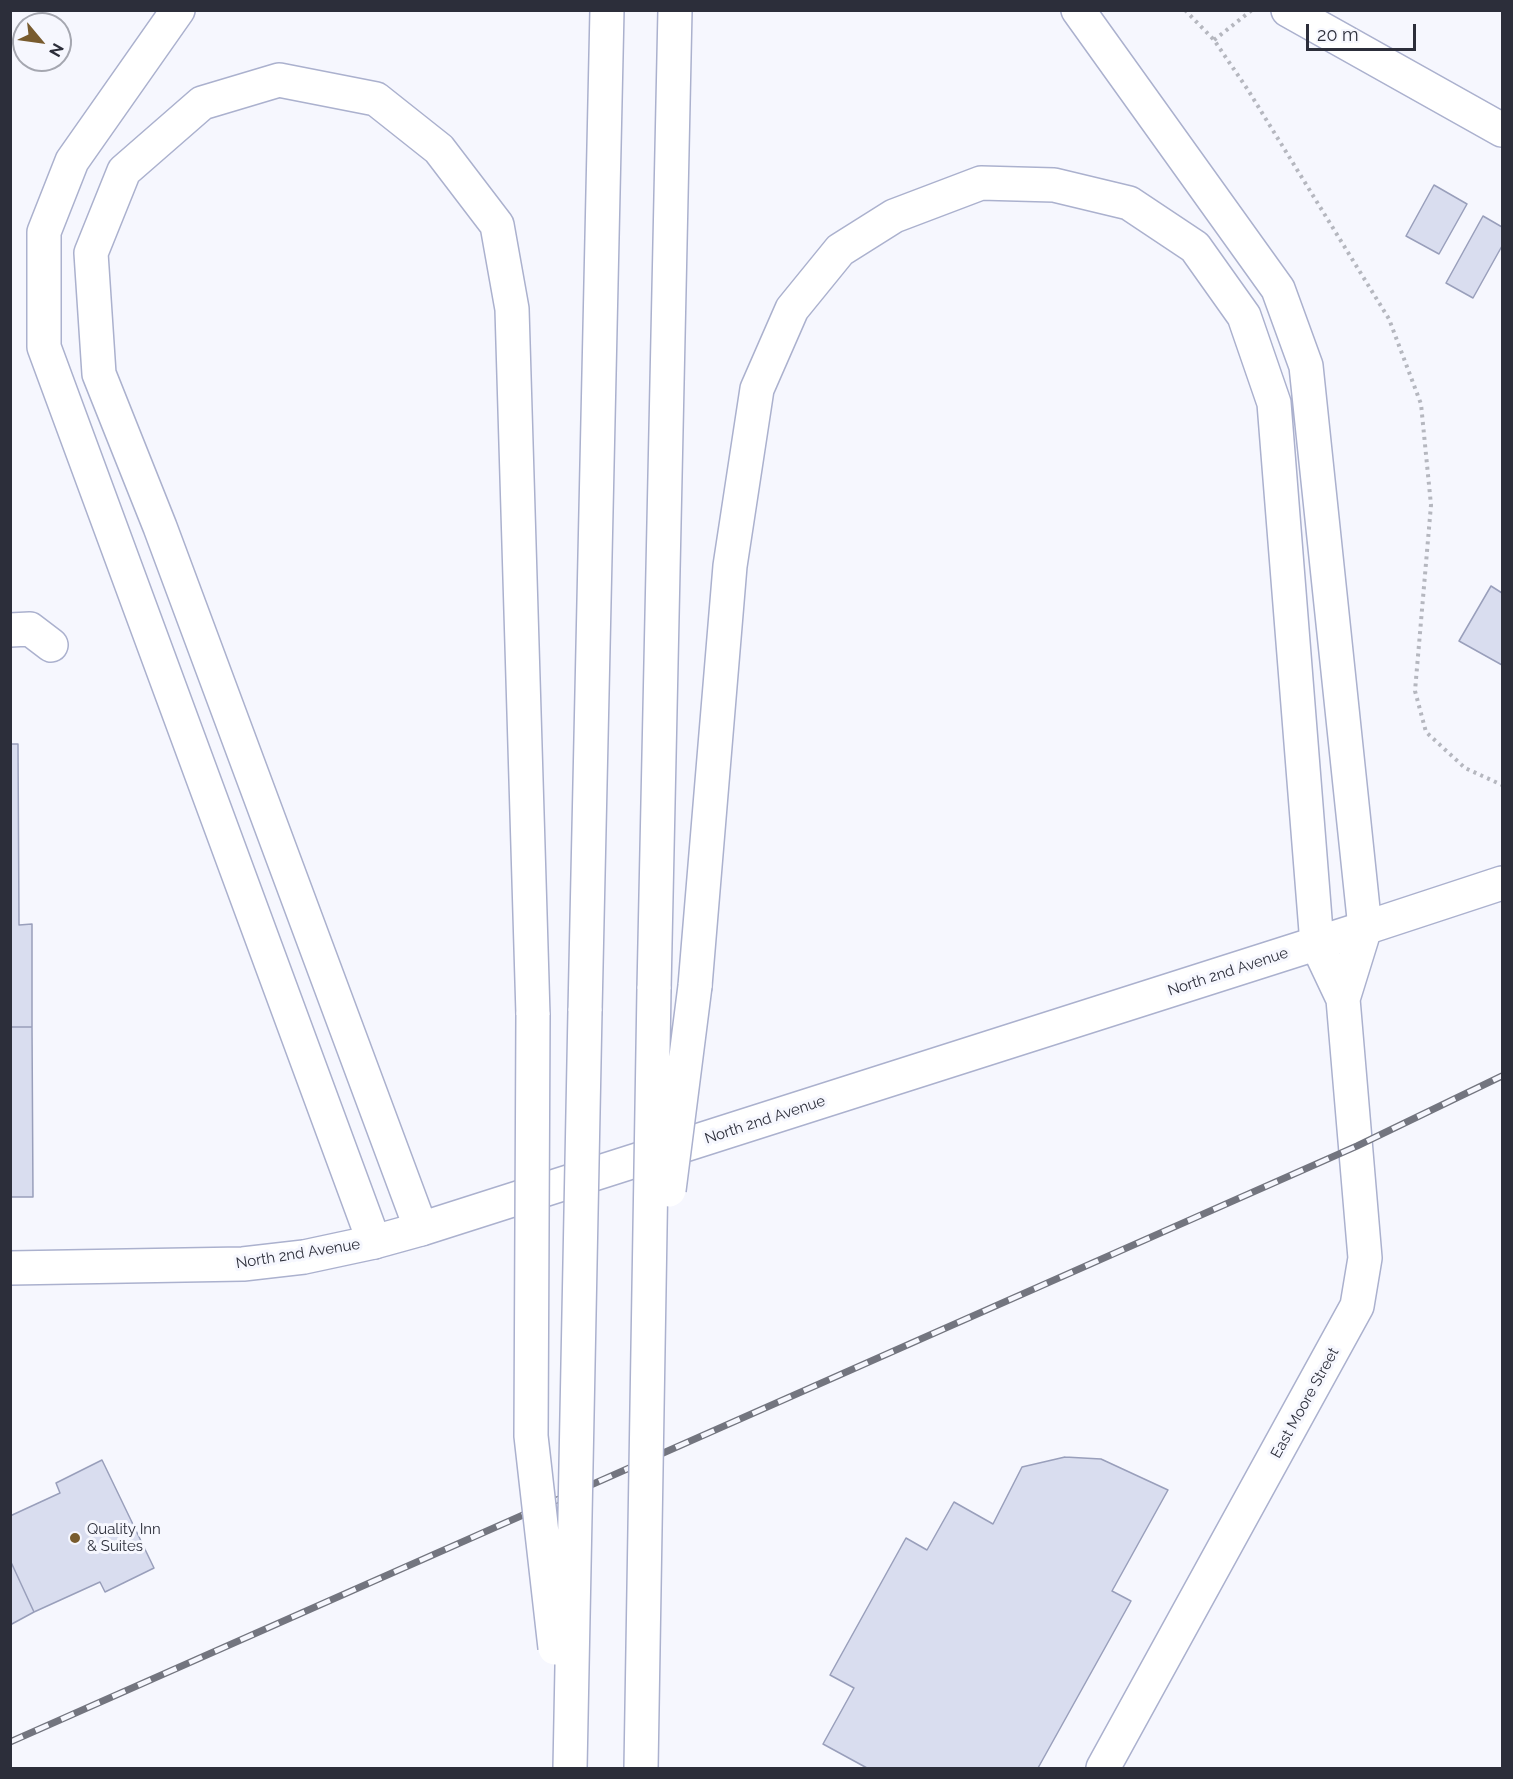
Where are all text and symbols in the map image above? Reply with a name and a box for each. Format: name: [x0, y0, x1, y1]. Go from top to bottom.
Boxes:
north arrow: [12, 12, 72, 72]
scale bar: [1309, 12, 1418, 50]
text: 20 m: [1317, 24, 1359, 45]
text: N: [45, 40, 68, 60]
street label: North 2nd Avenue: [1165, 944, 1291, 1000]
street label: North 2nd Avenue: [702, 1092, 828, 1148]
street label: North 2nd Avenue: [235, 1235, 361, 1273]
street label: East Moore Street: [1267, 1345, 1343, 1461]
place label: Quality Inn & Suites: [87, 1520, 161, 1555]
marker: Quality Inn & Suites: [68, 1531, 82, 1545]

